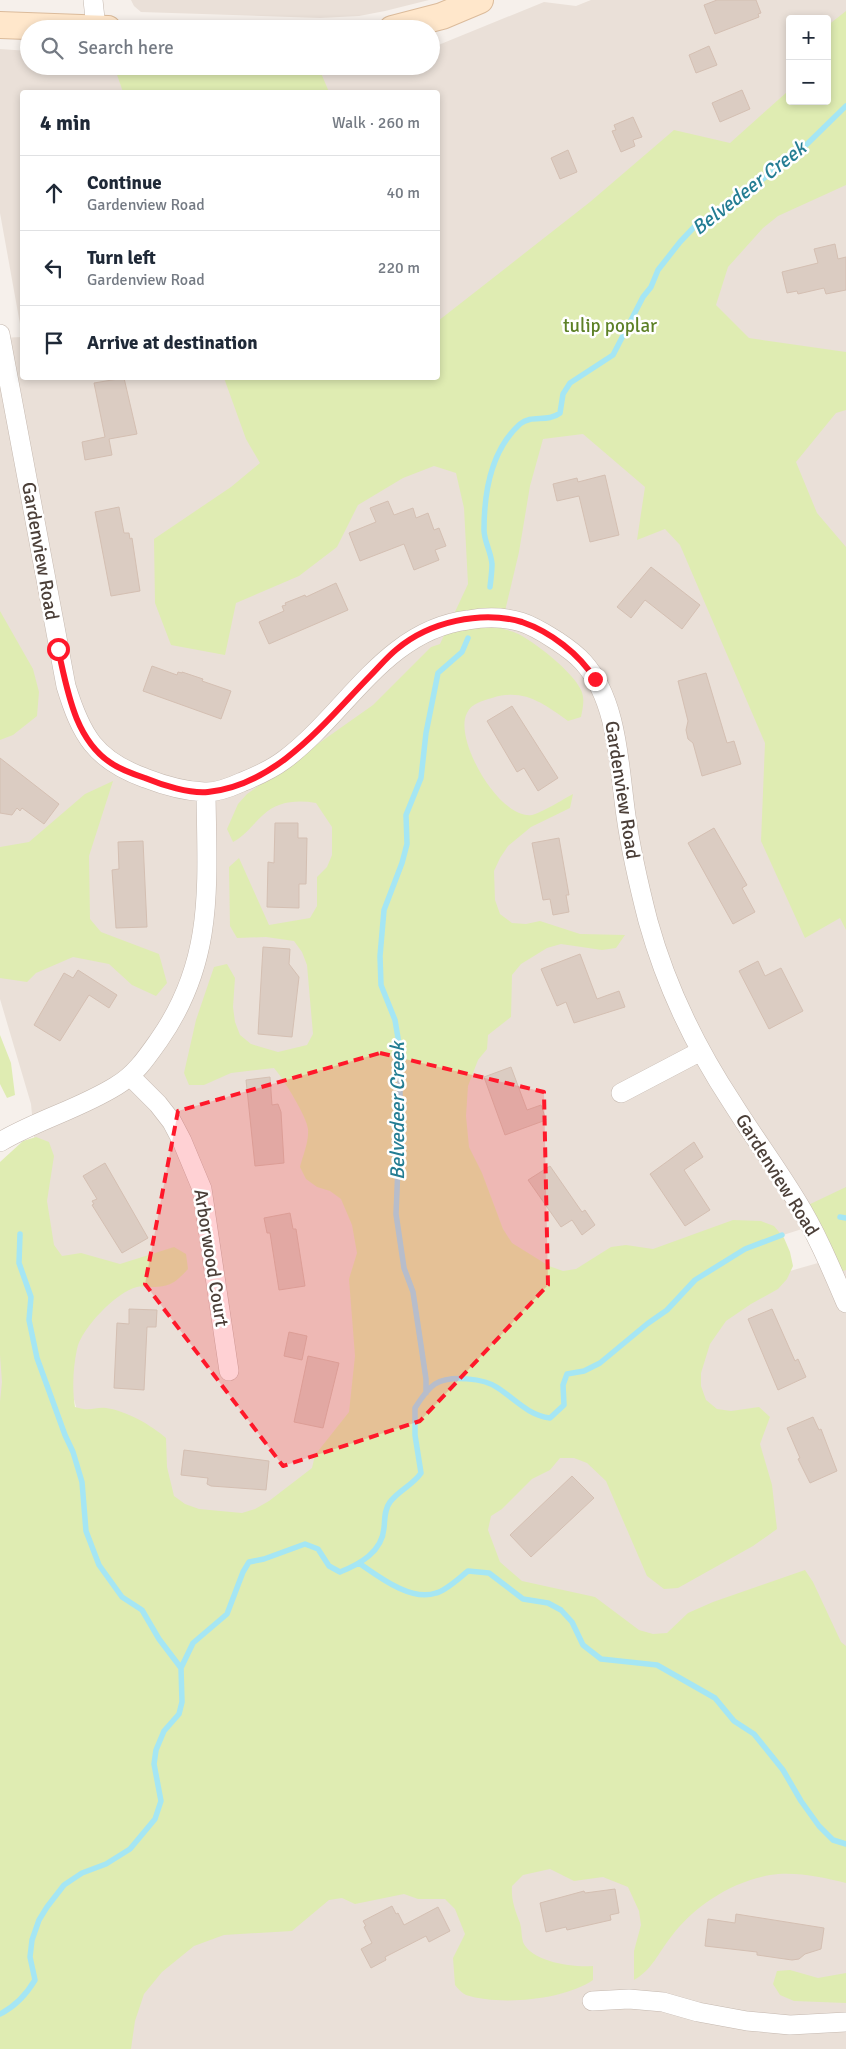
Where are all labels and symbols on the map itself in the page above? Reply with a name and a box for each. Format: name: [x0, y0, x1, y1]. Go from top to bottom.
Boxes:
water label: Belvedeer Creek: [687, 134, 813, 240]
park label: tulip poplar: [563, 314, 657, 338]
street label: Gardenview Road: [16, 480, 64, 622]
route start: [47, 638, 70, 661]
route end: [584, 668, 607, 691]
street label: Gardenview Road: [599, 719, 645, 861]
water label: Belvedeer Creek: [385, 1040, 410, 1180]
street label: Gardenview Road: [730, 1109, 824, 1241]
street label: Arborwood Court: [188, 1187, 234, 1329]

